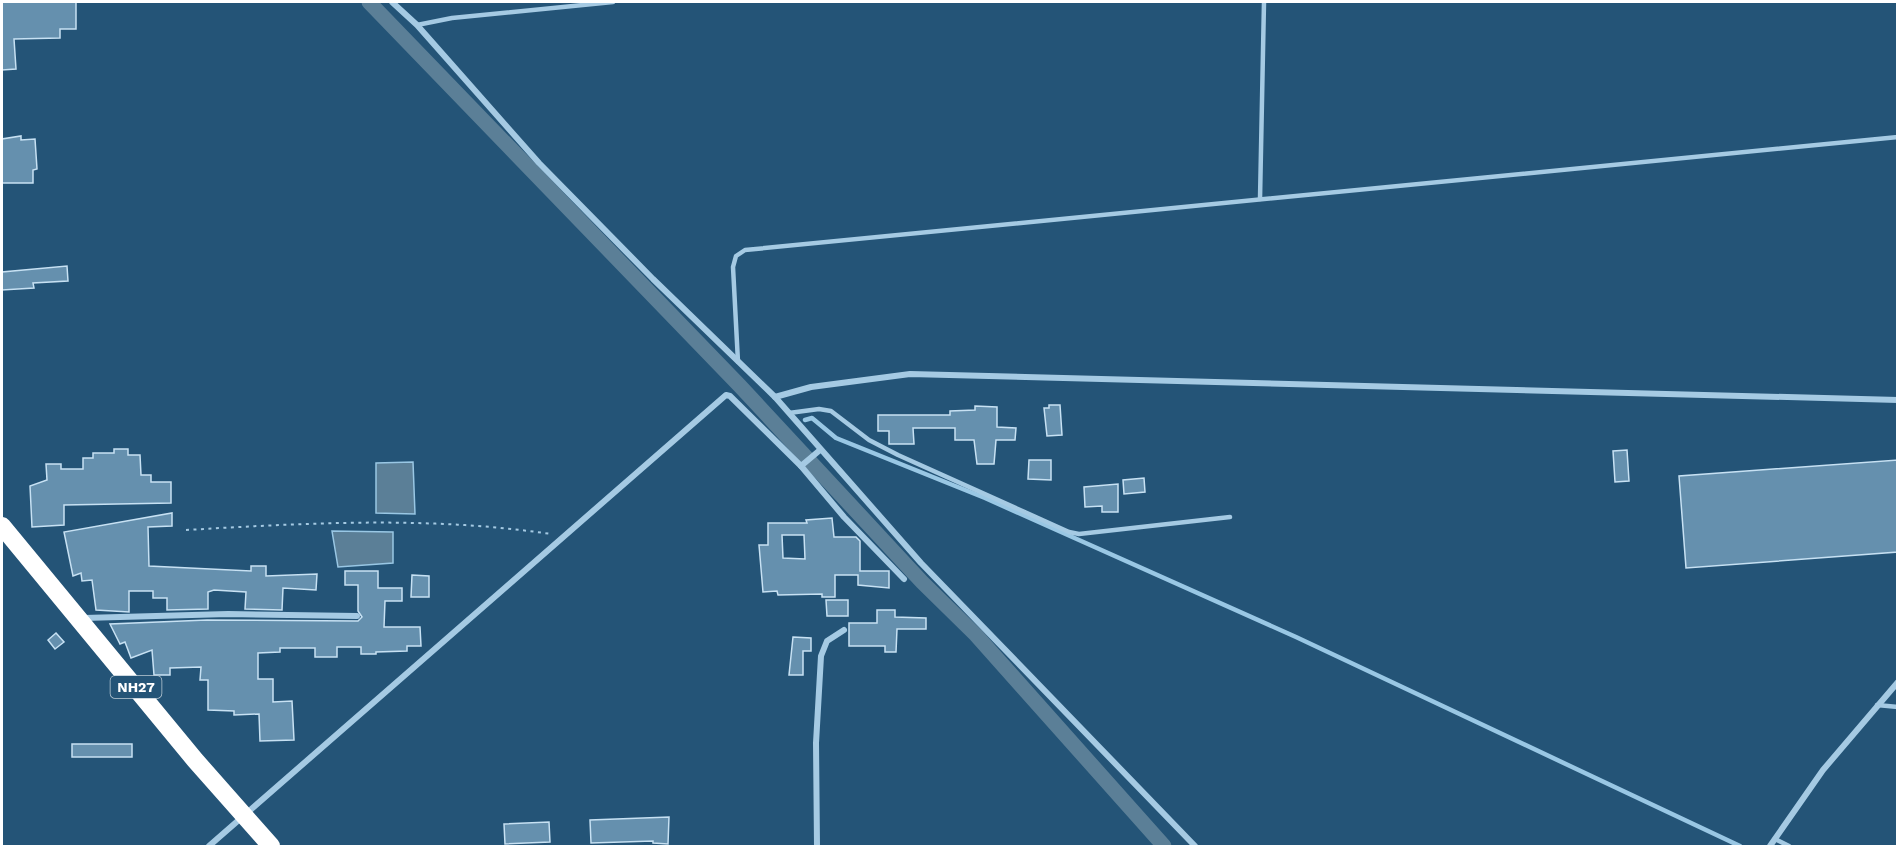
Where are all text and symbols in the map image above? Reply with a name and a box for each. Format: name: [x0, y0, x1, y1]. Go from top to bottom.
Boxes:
road number: NH27: [110, 676, 162, 698]

